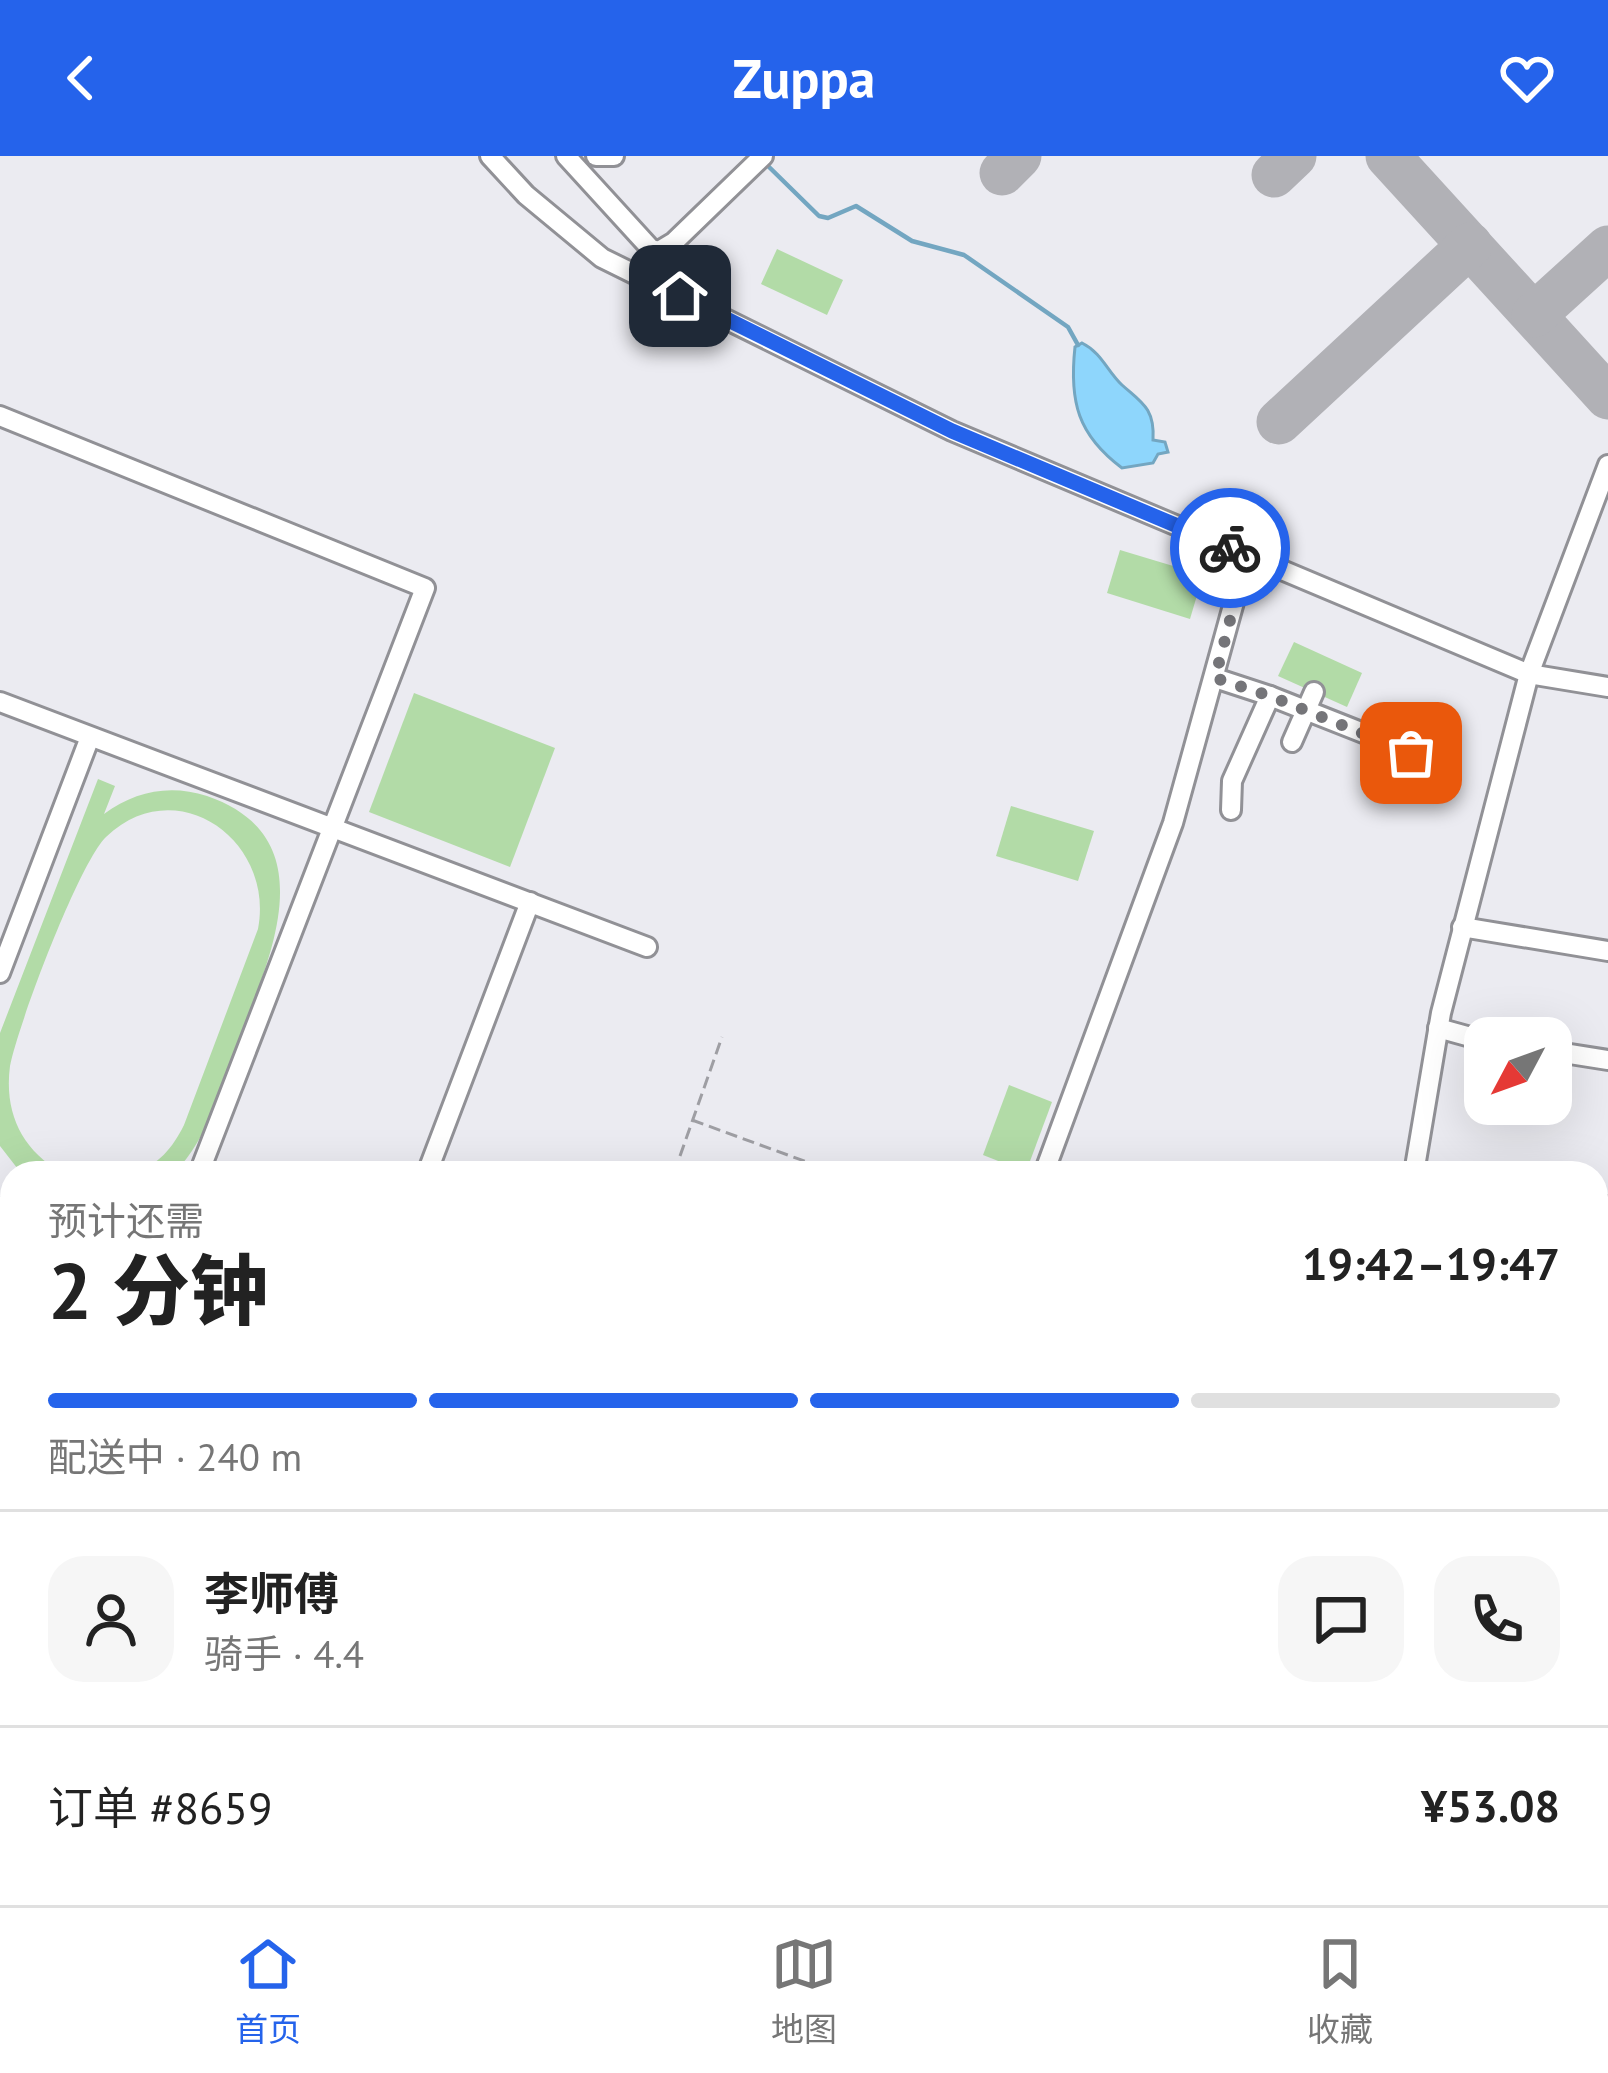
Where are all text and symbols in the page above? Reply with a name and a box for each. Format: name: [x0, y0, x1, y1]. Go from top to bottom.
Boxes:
text: Zuppa: [733, 43, 875, 113]
icon: back: [48, 45, 114, 111]
icon: heart: [1494, 45, 1560, 111]
pin: [629, 245, 731, 347]
icon: home: [647, 263, 713, 329]
courier: [1170, 488, 1290, 608]
icon: bike: [1197, 515, 1263, 581]
pin: [1360, 702, 1462, 804]
icon: bag: [1378, 720, 1444, 786]
north arrow: [1464, 1017, 1572, 1125]
map controls: [1464, 1017, 1572, 1125]
text: 预计还需: [48, 1195, 204, 1246]
text: 19:42–19:47: [1302, 1234, 1560, 1292]
text: 2 分钟: [48, 1240, 268, 1341]
text: 配送中 · 240 m: [48, 1431, 302, 1482]
button: person: [48, 1556, 174, 1682]
button: chat: [1278, 1556, 1404, 1682]
button: phone: [1434, 1556, 1560, 1682]
text: 李师傅: [204, 1564, 339, 1622]
text: 骑手 · 4.4: [204, 1628, 364, 1679]
text: ¥53.08: [1421, 1776, 1560, 1834]
text: 订单 #8659: [48, 1778, 273, 1836]
tab: 首页: [235, 1931, 301, 2051]
tab: 地图: [771, 1931, 837, 2051]
tab: 收藏: [1307, 1931, 1373, 2051]

